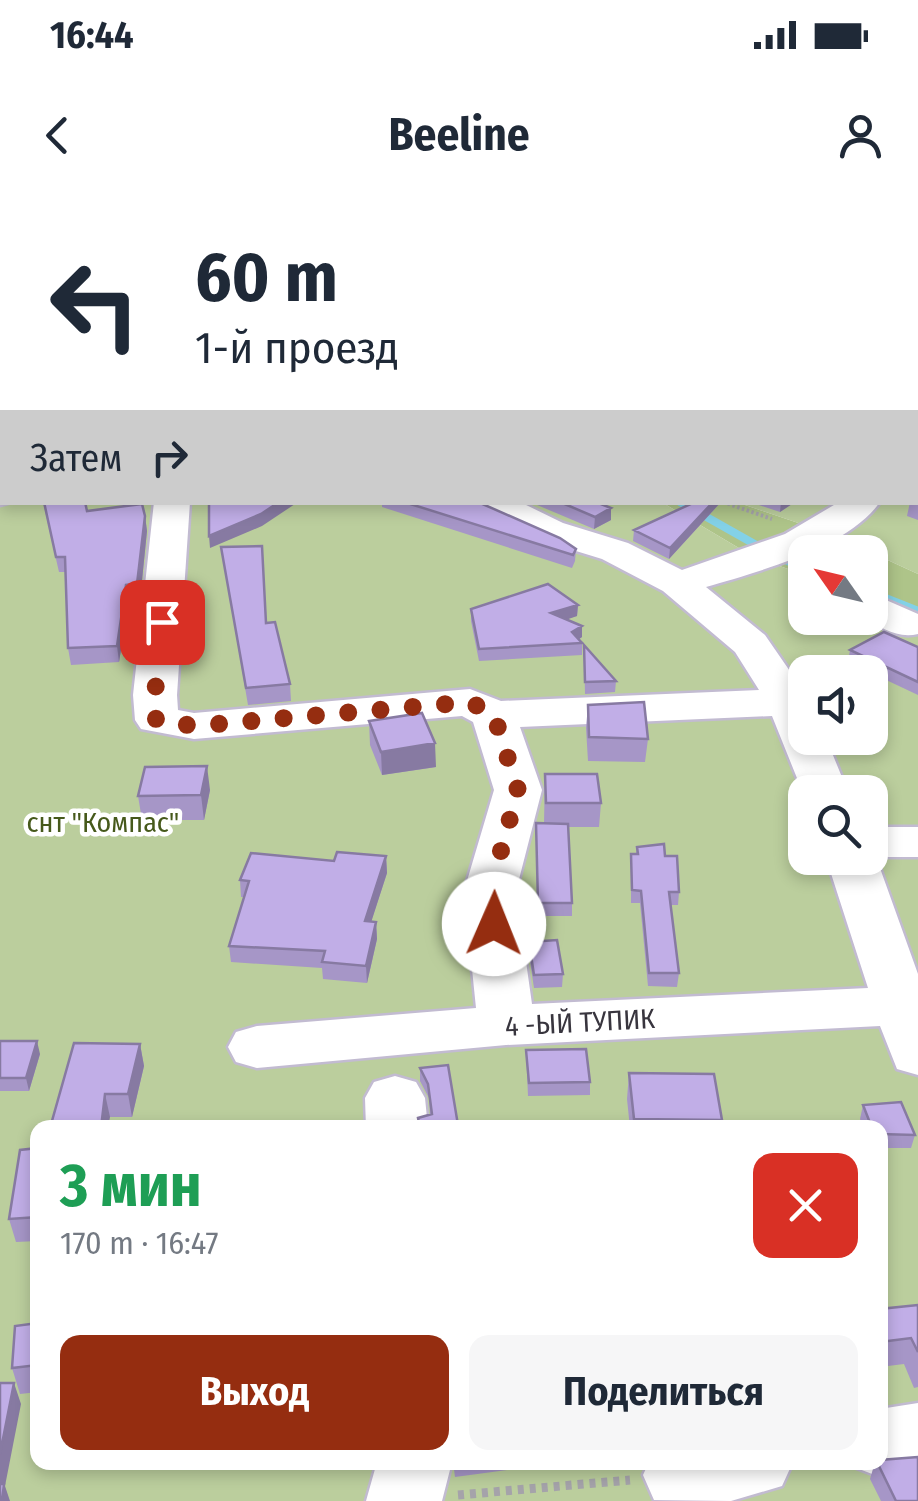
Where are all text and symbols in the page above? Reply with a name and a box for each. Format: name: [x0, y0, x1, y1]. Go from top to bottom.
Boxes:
text: 16:44: [50, 12, 134, 58]
icon: back: [30, 108, 85, 163]
text: Beeline: [388, 108, 530, 162]
icon: person: [833, 108, 888, 163]
text: 60 m: [195, 236, 338, 320]
icon: left: [30, 240, 160, 370]
text: 1-й проезд: [195, 321, 399, 375]
icon: right: [142, 430, 197, 485]
text: Затем: [30, 435, 122, 481]
north arrow: [788, 535, 888, 635]
map controls: [788, 535, 888, 875]
pin: [120, 580, 205, 665]
icon: arrive: [135, 595, 190, 650]
button: sound: [788, 655, 888, 755]
button: search: [788, 775, 888, 875]
park label: снт "Компас": [27, 806, 179, 839]
position arrow: [442, 872, 546, 976]
street label: 4 -ЫЙ ТУПИК: [504, 1002, 656, 1043]
text: 3 мин: [60, 1150, 202, 1222]
button: close: [753, 1153, 858, 1258]
text: 170 m · 16:47: [60, 1224, 219, 1262]
button: Выход: [60, 1335, 449, 1450]
button: Поделиться: [469, 1335, 858, 1450]

